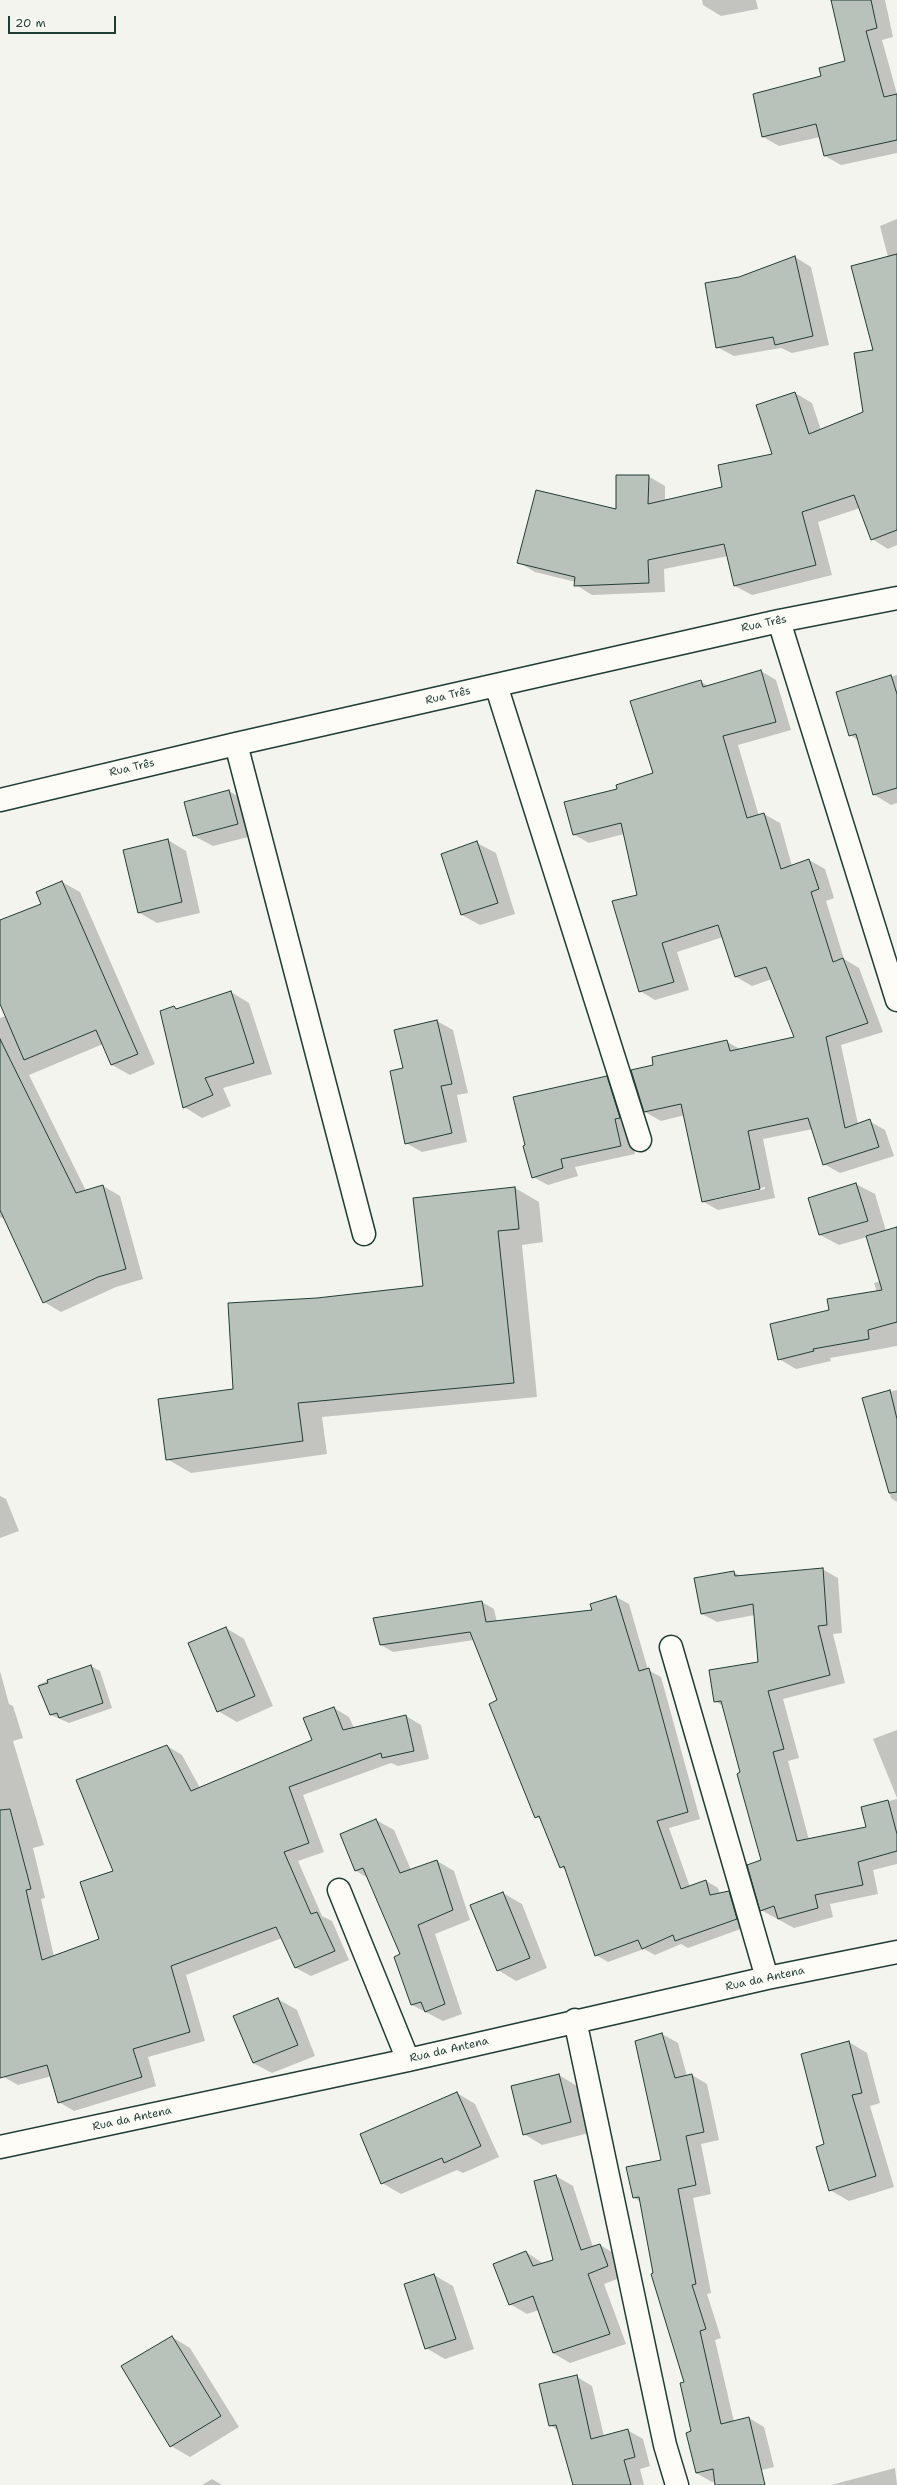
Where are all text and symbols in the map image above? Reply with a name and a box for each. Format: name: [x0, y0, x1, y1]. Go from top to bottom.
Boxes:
scale bar: [10, 8, 118, 34]
text: 20 m: [15, 15, 46, 31]
street label: Rua Três: [740, 613, 788, 635]
street label: Rua Três: [424, 684, 472, 708]
street label: Rua Três: [108, 756, 156, 780]
street label: Rua da Antena: [724, 1964, 806, 1994]
street label: Rua da Antena: [408, 2035, 490, 2065]
street label: Rua da Antena: [91, 2104, 173, 2134]

